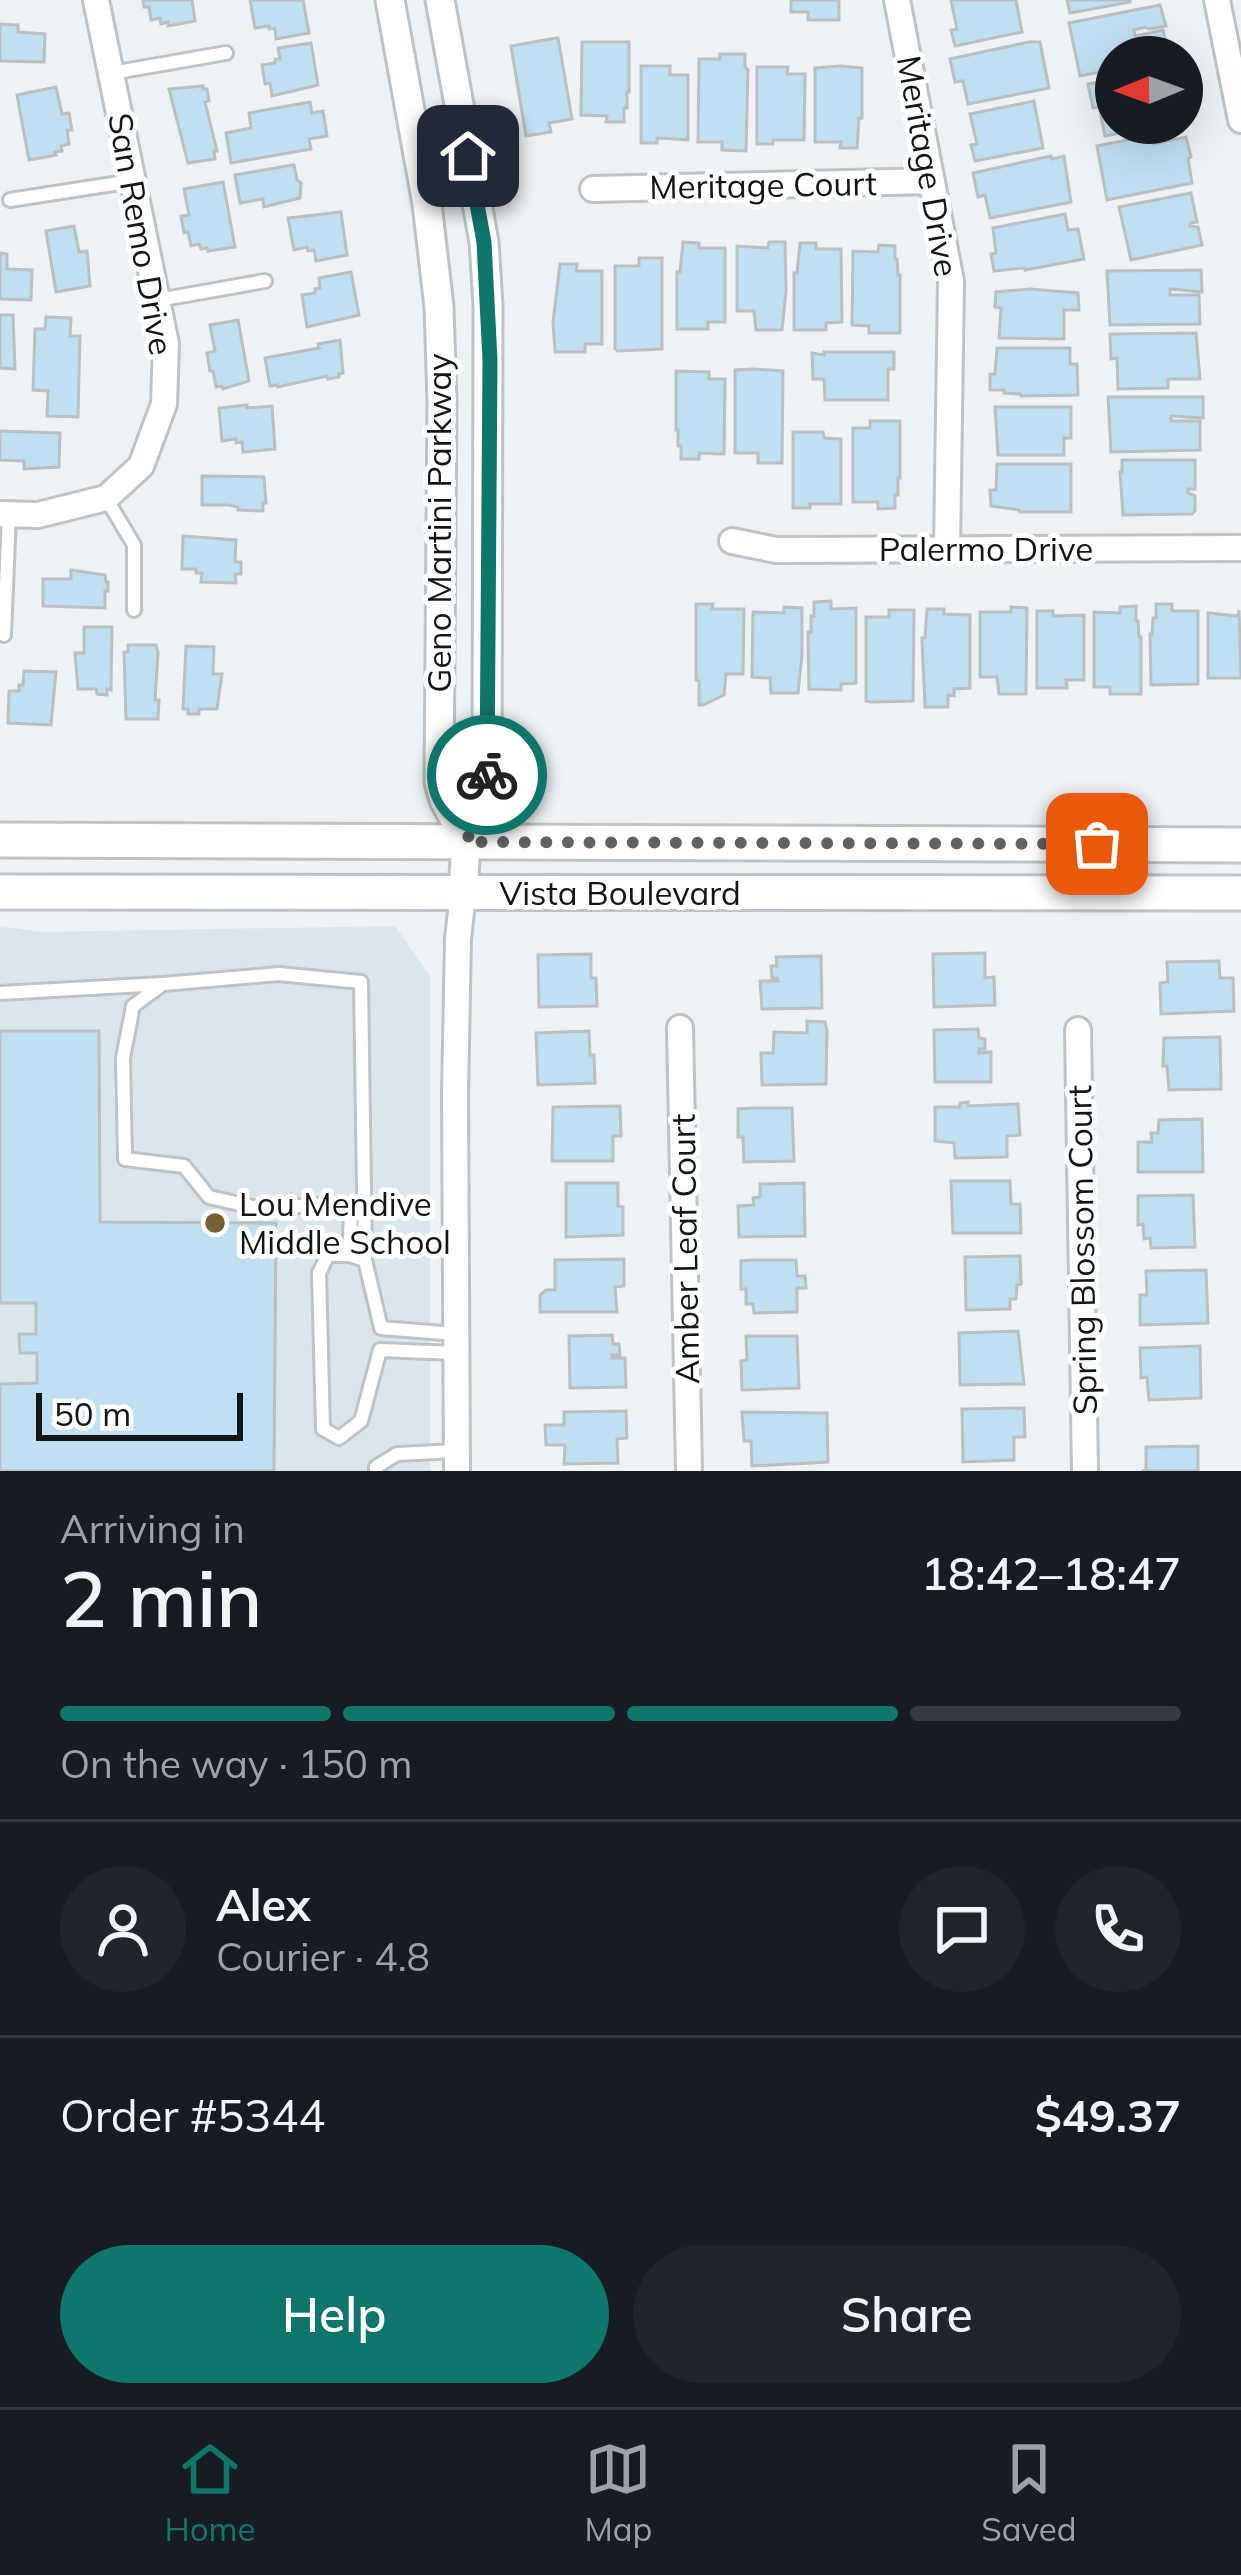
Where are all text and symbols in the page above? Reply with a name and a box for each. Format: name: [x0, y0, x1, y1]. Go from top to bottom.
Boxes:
north arrow: [1095, 36, 1203, 144]
map controls: [1095, 36, 1203, 144]
street label: Meritage Drive: [889, 52, 968, 280]
pin: [417, 105, 519, 207]
street label: San Remo Drive: [100, 110, 183, 358]
icon: home: [435, 123, 501, 189]
street label: Meritage Court: [649, 162, 877, 207]
street label: Geno Martini Parkway: [418, 353, 459, 693]
street label: Palermo Drive: [879, 528, 1093, 569]
courier: [427, 715, 547, 835]
icon: bike: [454, 742, 520, 808]
pin: [1046, 793, 1148, 895]
icon: bag: [1064, 811, 1130, 877]
street label: Vista Boulevard: [499, 872, 741, 913]
street label: Spring Blossom Court: [1058, 1085, 1105, 1415]
street label: Amber Leaf Court: [662, 1113, 707, 1385]
place label: Lou Mendive Middle School: [239, 1183, 451, 1262]
marker: Lou Mendive Middle School: [202, 1210, 228, 1236]
scale bar: [36, 1387, 243, 1440]
text: 50 m: [54, 1393, 131, 1434]
text: Arriving in: [60, 1504, 245, 1553]
text: 18:42–18:47: [921, 1545, 1181, 1601]
text: 2 min: [60, 1549, 263, 1647]
text: On the way · 150 m: [60, 1739, 412, 1788]
button: person: [60, 1866, 186, 1992]
button: chat: [899, 1866, 1025, 1992]
button: phone: [1055, 1866, 1181, 1992]
text: Alex: [216, 1876, 311, 1932]
text: Courier · 4.8: [216, 1932, 430, 1981]
text: Order #5344: [60, 2087, 325, 2143]
text: $49.37: [1035, 2087, 1181, 2143]
button: Help: [60, 2245, 609, 2383]
button: Share: [633, 2245, 1181, 2383]
tab: Home: [164, 2436, 256, 2549]
tab: Map: [584, 2436, 652, 2549]
tab: Saved: [981, 2436, 1077, 2549]

